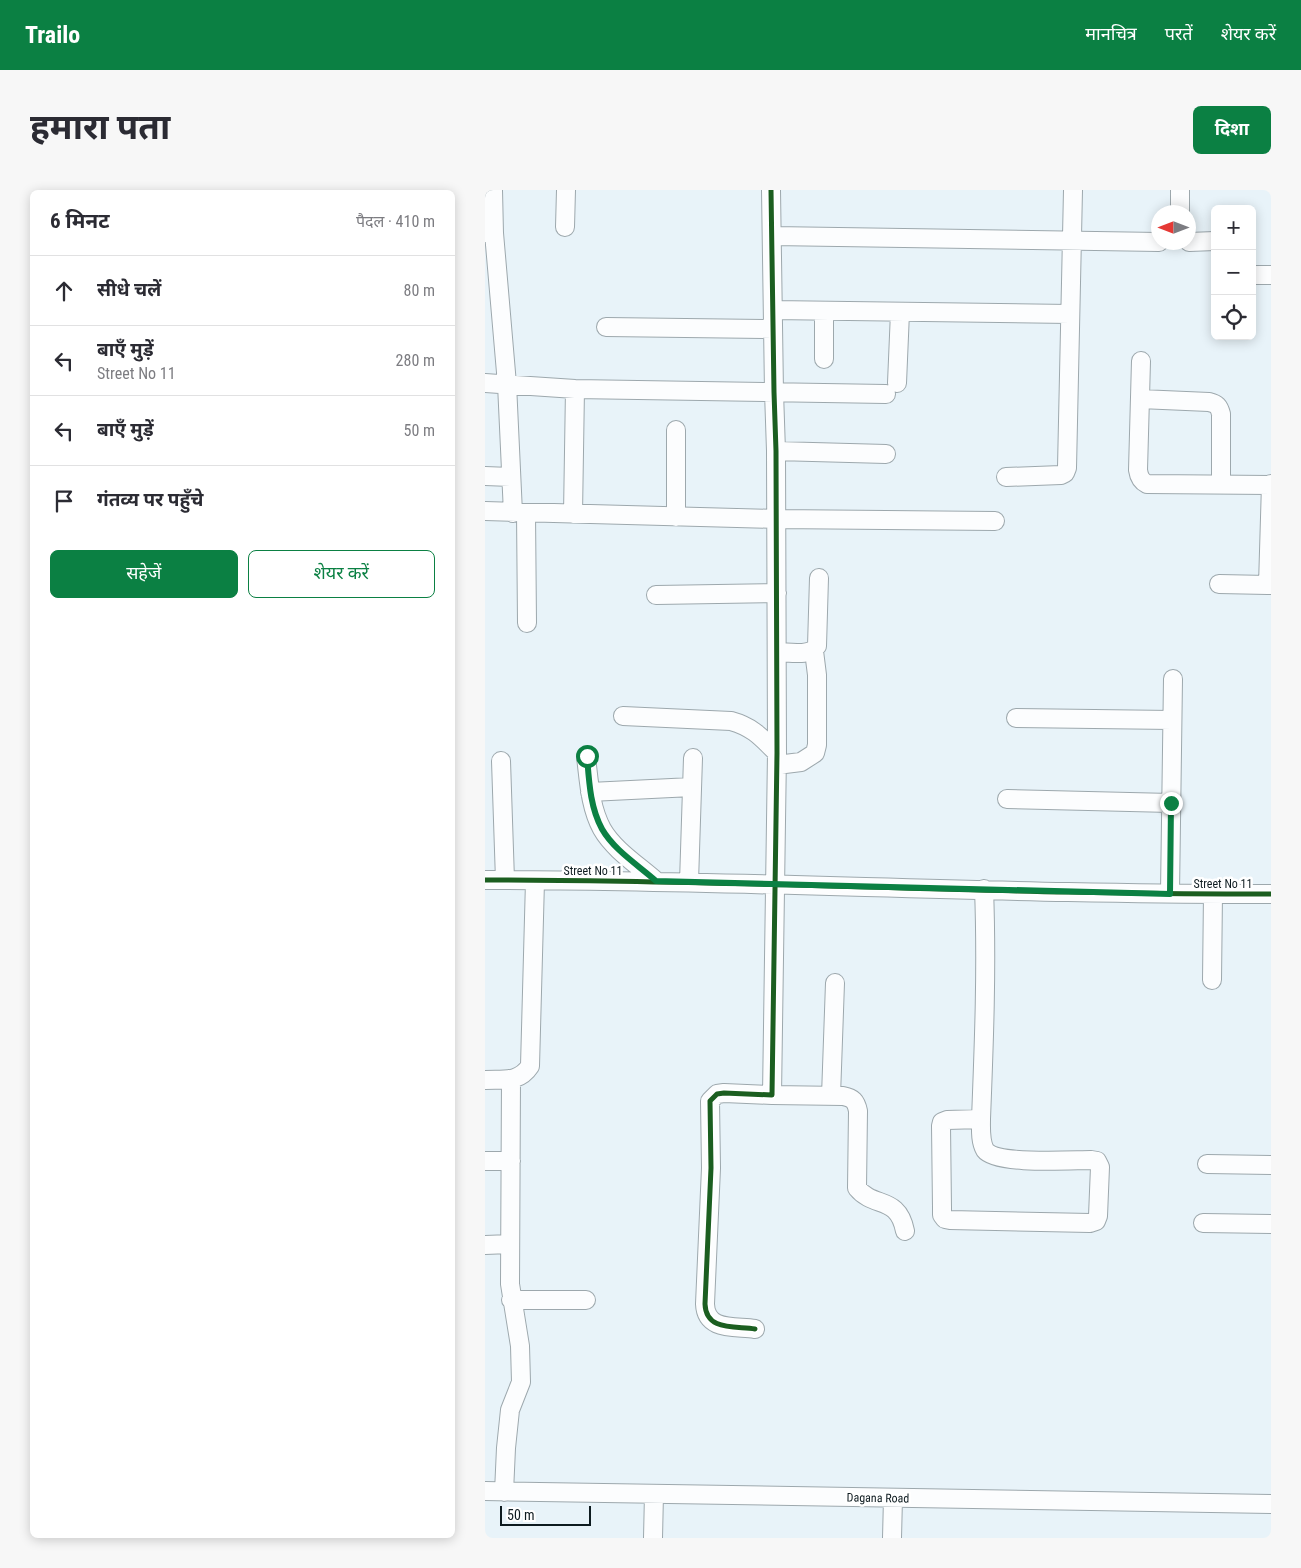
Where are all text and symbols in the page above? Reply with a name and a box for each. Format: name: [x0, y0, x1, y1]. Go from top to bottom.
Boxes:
text: Trailo: [25, 21, 80, 49]
text: मानचित्र: [1085, 23, 1137, 44]
text: परतें: [1165, 23, 1193, 44]
text: शेयर करें: [1221, 23, 1276, 44]
button: दिशा: [1193, 106, 1271, 154]
text: हमारा पता: [30, 107, 170, 148]
north arrow: [1151, 205, 1196, 250]
map controls: [1211, 205, 1256, 340]
button: +: [1211, 205, 1256, 250]
text: 6 मिनट: [50, 209, 110, 233]
text: पैदल · 410 m: [356, 212, 435, 231]
button: −: [1211, 250, 1256, 295]
icon: ahead: [50, 277, 78, 305]
text: सीधे चलें: [97, 278, 161, 301]
text: 80 m: [403, 281, 435, 300]
button: locate: [1211, 295, 1256, 340]
text: बाएँ मुड़ें: [97, 338, 153, 361]
icon: left: [50, 347, 78, 375]
text: 280 m: [396, 351, 435, 370]
text: Street No 11: [97, 364, 176, 383]
icon: left: [50, 417, 78, 445]
text: बाएँ मुड़ें: [97, 418, 153, 441]
text: 50 m: [403, 421, 435, 440]
icon: arrive: [50, 487, 78, 515]
text: गंतव्य पर पहुँचे: [97, 488, 203, 511]
button: सहेजें: [50, 550, 238, 598]
button: शेयर करें: [248, 550, 435, 598]
route start: [576, 745, 599, 768]
route end: [1160, 792, 1183, 815]
street label: Street No 11: [564, 864, 622, 878]
street label: Street No 11: [1194, 877, 1252, 891]
street label: Dagana Road: [847, 1490, 910, 1506]
scale bar: [500, 1503, 591, 1526]
text: 50 m: [507, 1507, 535, 1523]

